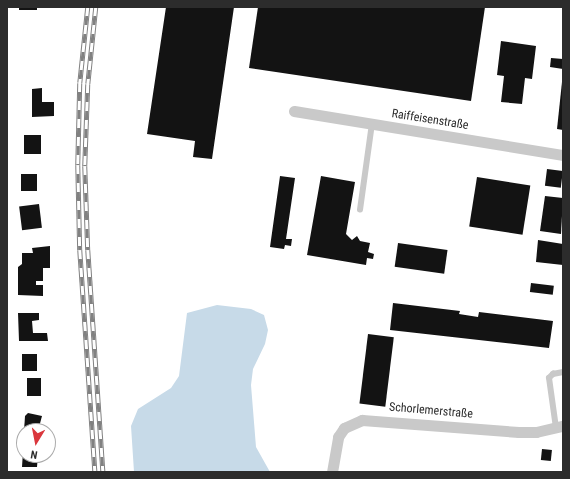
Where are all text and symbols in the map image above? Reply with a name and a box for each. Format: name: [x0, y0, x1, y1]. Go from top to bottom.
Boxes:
street label: Raiffeisenstraße: [391, 107, 469, 133]
street label: Schorlemerstraße: [389, 400, 473, 422]
north arrow: [16, 423, 56, 463]
text: N: [30, 447, 38, 461]

